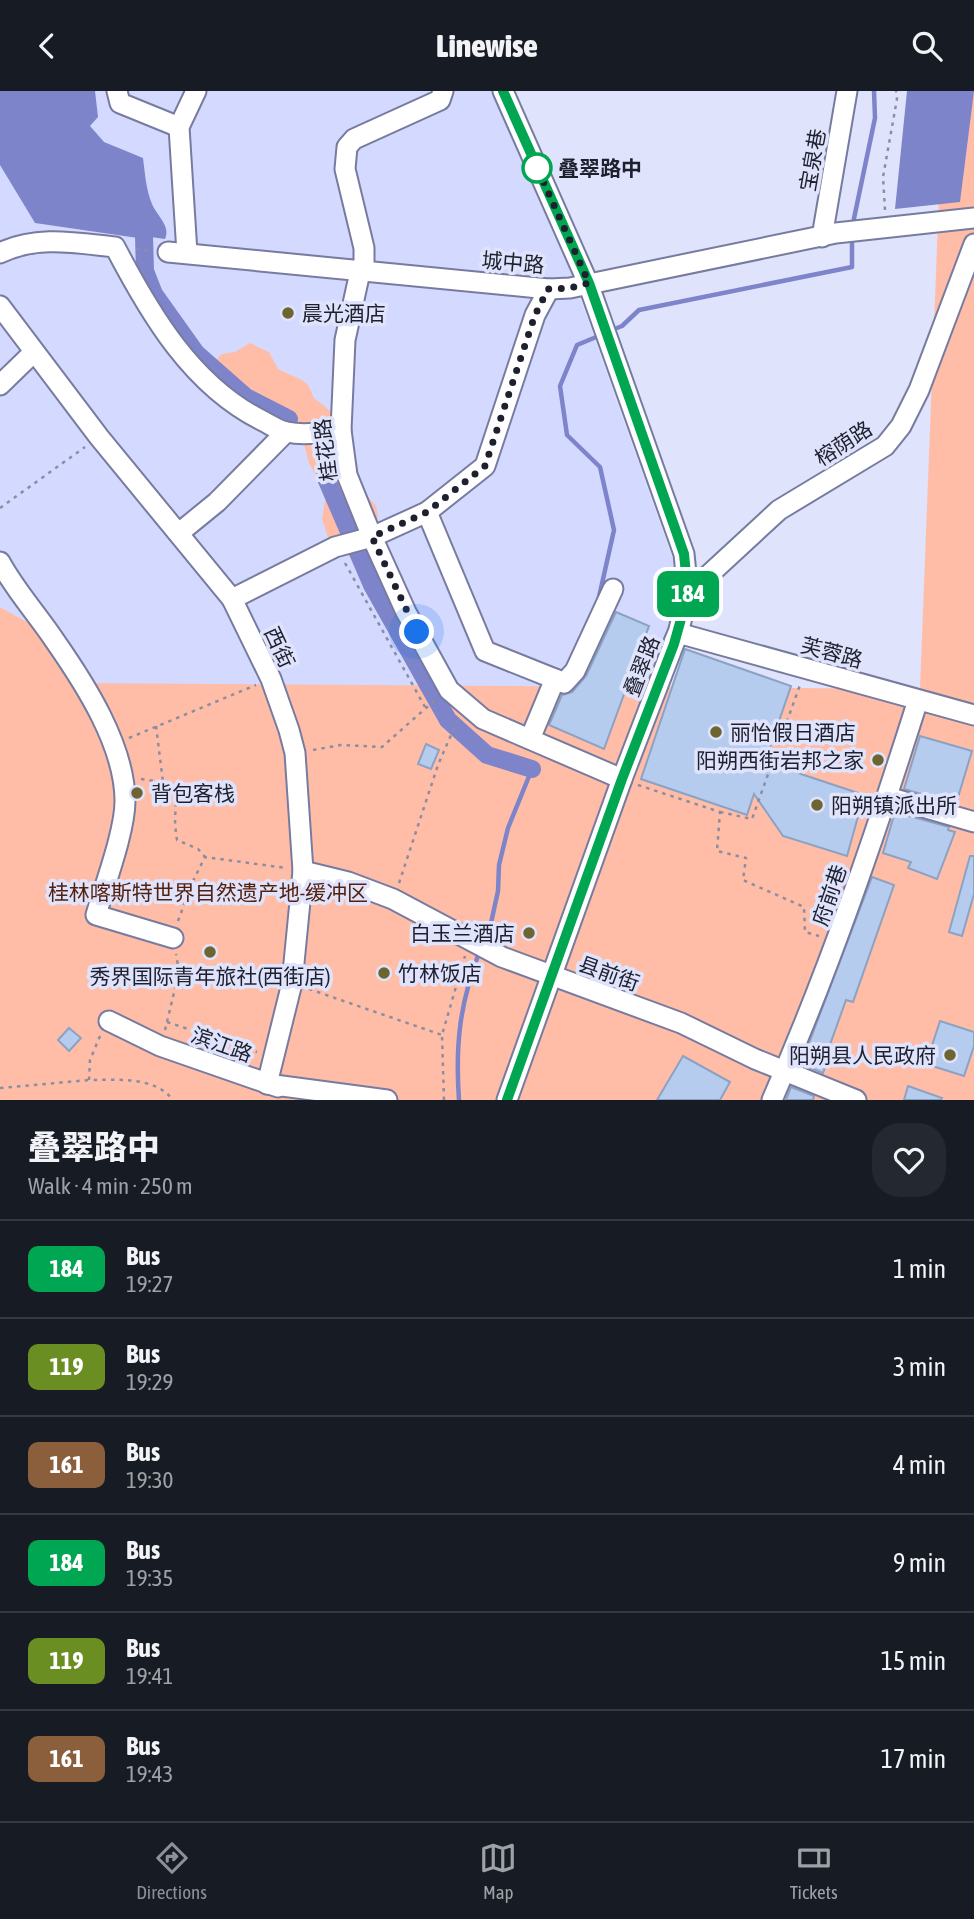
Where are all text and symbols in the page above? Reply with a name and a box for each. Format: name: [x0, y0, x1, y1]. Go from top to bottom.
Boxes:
icon: back: [28, 27, 66, 65]
text: Linewise: [436, 27, 538, 64]
icon: search: [908, 27, 946, 65]
street label: 宝泉巷: [795, 127, 829, 193]
marker: 叠翠路中: [522, 153, 552, 183]
place label: 叠翠路中: [558, 156, 642, 180]
street label: 城中路: [481, 247, 545, 277]
place label: 晨光酒店: [302, 301, 386, 325]
marker: 晨光酒店: [280, 305, 296, 321]
street label: 榕荫路: [810, 416, 876, 470]
street label: 桂花路: [309, 417, 341, 483]
line badge: 184: [648, 571, 728, 617]
text: 184: [671, 580, 705, 607]
your location: [399, 614, 434, 649]
street label: 西街: [260, 623, 300, 671]
street label: 叠翠路: [619, 632, 663, 700]
street label: 芙蓉路: [798, 632, 866, 672]
place label: 丽怡假日酒店: [730, 720, 856, 744]
marker: 丽怡假日酒店: [708, 724, 724, 740]
place label: 阳朔西街岩邦之家: [696, 748, 864, 772]
marker: 阳朔西街岩邦之家: [870, 752, 886, 768]
place label: 背包客栈: [151, 781, 235, 805]
marker: 背包客栈: [129, 785, 145, 801]
place label: 阳朔镇派出所: [831, 793, 957, 817]
marker: 阳朔镇派出所: [809, 797, 825, 813]
street label: 府前巷: [807, 861, 851, 929]
park label: 桂林喀斯特世界自然遗产地-缓冲区: [48, 880, 368, 904]
place label: 白玉兰酒店: [410, 921, 515, 945]
marker: 白玉兰酒店: [521, 925, 537, 941]
marker: 秀界国际青年旅社(西街店): [202, 944, 218, 960]
street label: 县前街: [575, 951, 643, 995]
place label: 竹林饭店: [398, 961, 482, 985]
place label: 秀界国际青年旅社(西街店): [89, 964, 331, 988]
marker: 竹林饭店: [376, 965, 392, 981]
street label: 滨江路: [188, 1022, 256, 1066]
place label: 阳朔县人民政府: [789, 1043, 936, 1067]
marker: 阳朔县人民政府: [942, 1047, 958, 1063]
button: heart: [872, 1123, 946, 1197]
text: 叠翠路中: [28, 1128, 160, 1166]
text: Walk · 4 min · 250 m: [28, 1173, 192, 1199]
text: Bus: [126, 1241, 160, 1271]
text: 1 min: [893, 1254, 946, 1284]
text: 184: [50, 1255, 83, 1282]
text: 19:27: [126, 1271, 173, 1297]
text: Bus: [126, 1339, 160, 1369]
text: 3 min: [893, 1352, 946, 1382]
text: 119: [50, 1353, 83, 1380]
text: 19:29: [126, 1369, 173, 1395]
text: Bus: [126, 1437, 160, 1467]
text: 4 min: [893, 1450, 946, 1480]
text: 161: [50, 1451, 83, 1478]
text: 19:30: [126, 1467, 173, 1493]
text: Bus: [126, 1535, 160, 1565]
text: 9 min: [893, 1548, 946, 1578]
text: 184: [50, 1549, 83, 1576]
text: 19:35: [126, 1565, 173, 1591]
text: Bus: [126, 1633, 160, 1663]
text: 15 min: [881, 1646, 946, 1676]
text: 119: [50, 1647, 83, 1674]
text: 19:41: [126, 1663, 173, 1689]
text: Bus: [126, 1731, 160, 1761]
text: 17 min: [881, 1744, 946, 1774]
text: 161: [50, 1745, 83, 1772]
text: 19:43: [126, 1761, 173, 1787]
tab: Directions: [136, 1839, 207, 1903]
tab: Map: [479, 1839, 517, 1903]
tab: Tickets: [790, 1839, 838, 1903]

